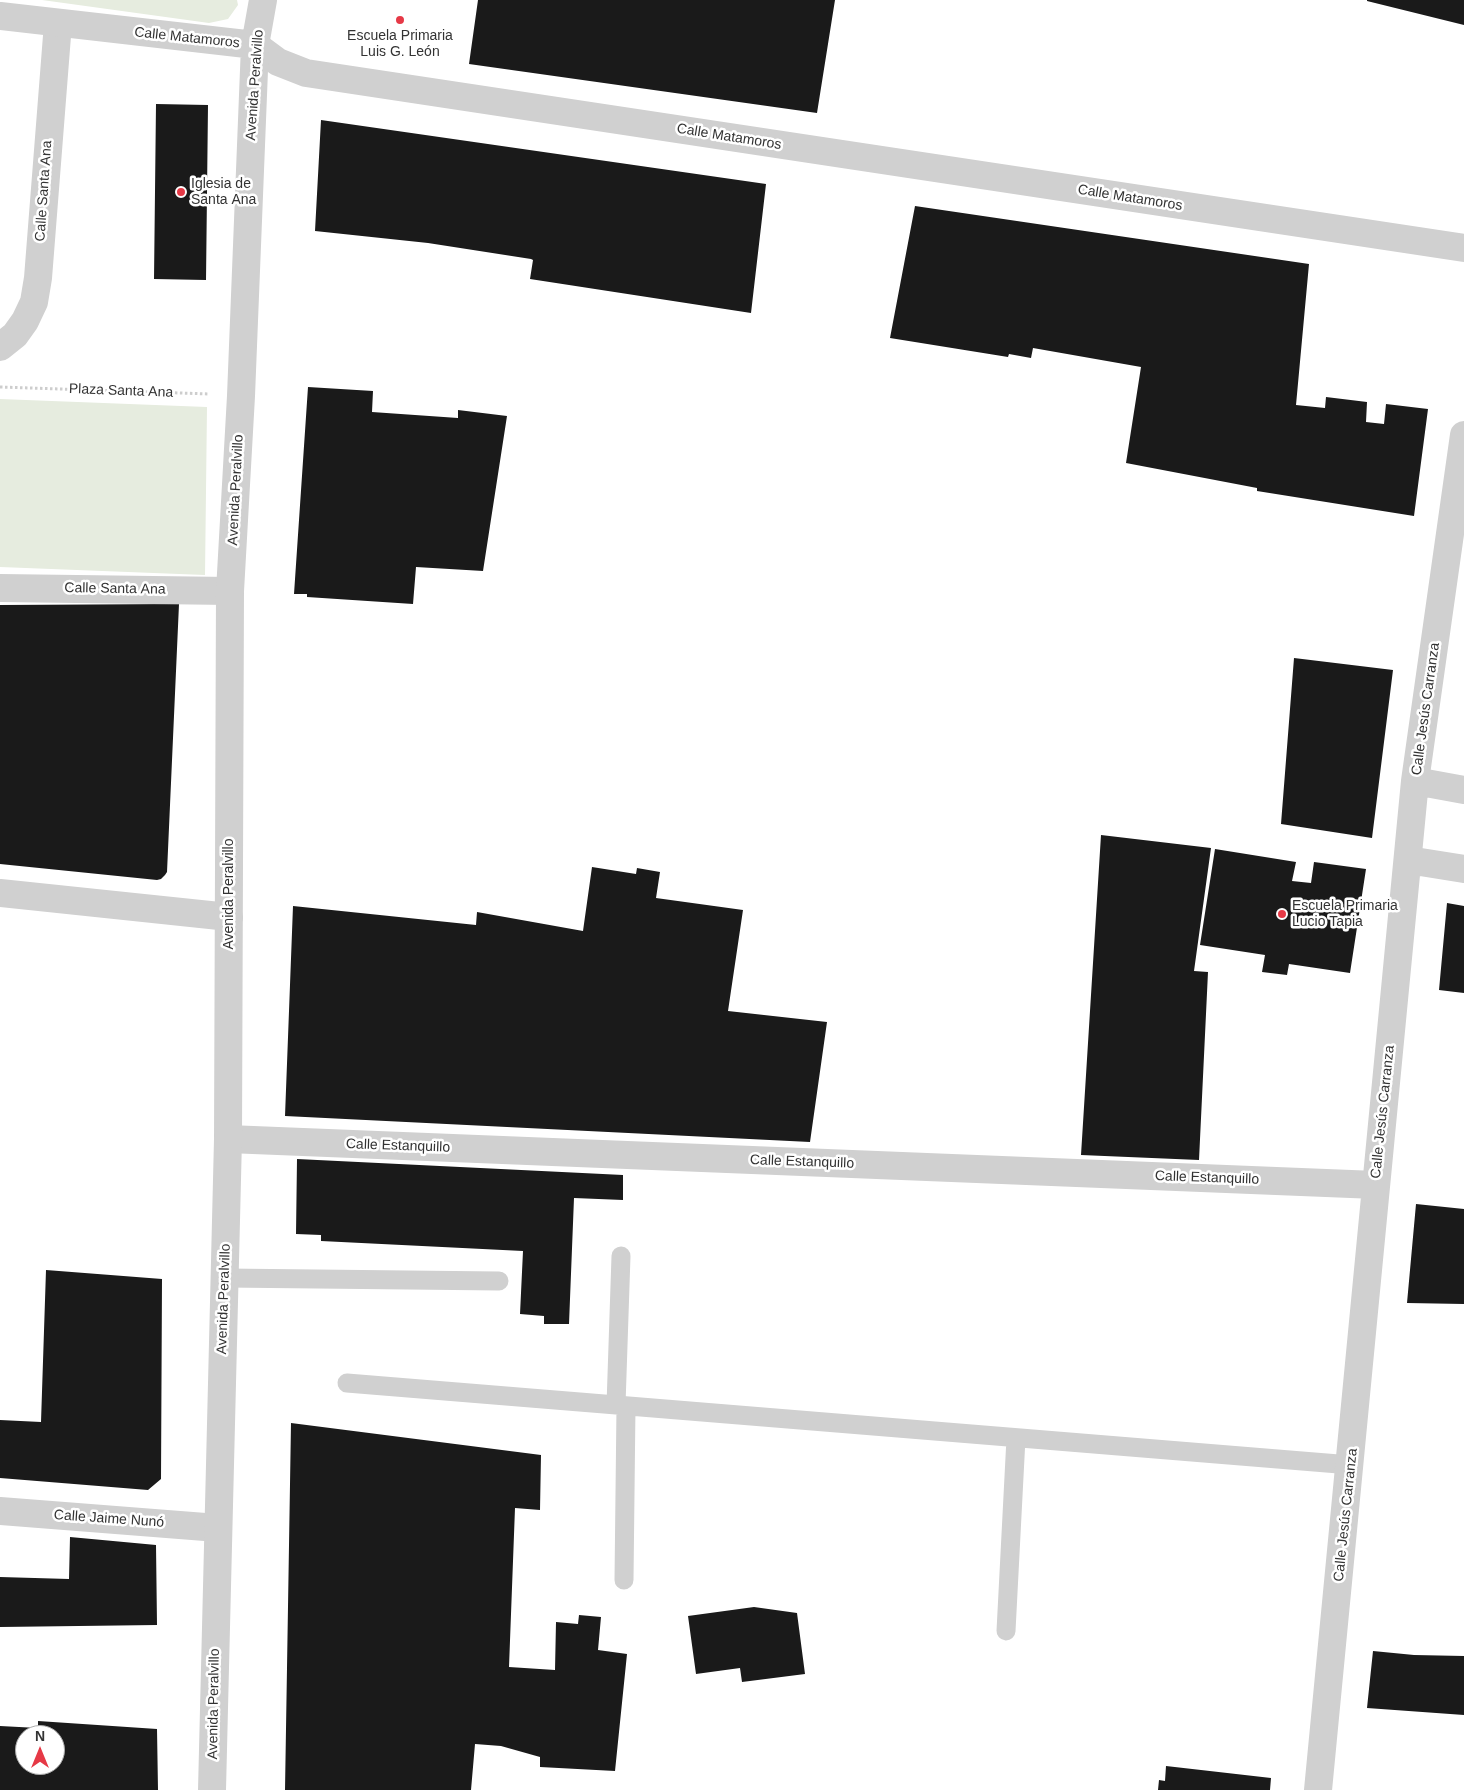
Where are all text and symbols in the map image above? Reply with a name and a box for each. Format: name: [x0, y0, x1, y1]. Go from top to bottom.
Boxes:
marker: Escuela Primaria Luis G. León: [394, 14, 406, 26]
street label: Calle Matamoros: [134, 24, 240, 52]
place label: Escuela Primaria Luis G. León: [347, 28, 453, 60]
street label: Avenida Peralvillo: [243, 29, 267, 141]
street label: Calle Matamoros: [675, 120, 783, 154]
street label: Calle Santa Ana: [32, 140, 56, 242]
place label: Iglesia de Santa Ana: [191, 176, 256, 208]
street label: Calle Matamoros: [1076, 181, 1184, 215]
marker: Iglesia de Santa Ana: [175, 186, 187, 198]
street label: Plaza Santa Ana: [69, 381, 173, 401]
street label: Avenida Peralvillo: [225, 434, 247, 546]
street label: Calle Santa Ana: [64, 580, 166, 598]
street label: Calle Jesús Carranza: [1408, 642, 1444, 776]
street label: Avenida Peralvillo: [221, 838, 237, 950]
place label: Escuela Primaria Lucio Tapia: [1292, 898, 1398, 930]
marker: Escuela Primaria Lucio Tapia: [1276, 908, 1288, 920]
street label: Calle Jesús Carranza: [1368, 1045, 1398, 1179]
street label: Calle Estanquillo: [346, 1136, 450, 1156]
street label: Calle Estanquillo: [750, 1152, 854, 1172]
street label: Calle Estanquillo: [1155, 1168, 1259, 1188]
street label: Avenida Peralvillo: [214, 1243, 234, 1355]
street label: Calle Jesús Carranza: [1331, 1448, 1361, 1582]
street label: Calle Jaime Nunó: [53, 1507, 165, 1531]
street label: Avenida Peralvillo: [205, 1648, 223, 1760]
north arrow: [15, 1725, 65, 1775]
text: N: [35, 1728, 45, 1744]

